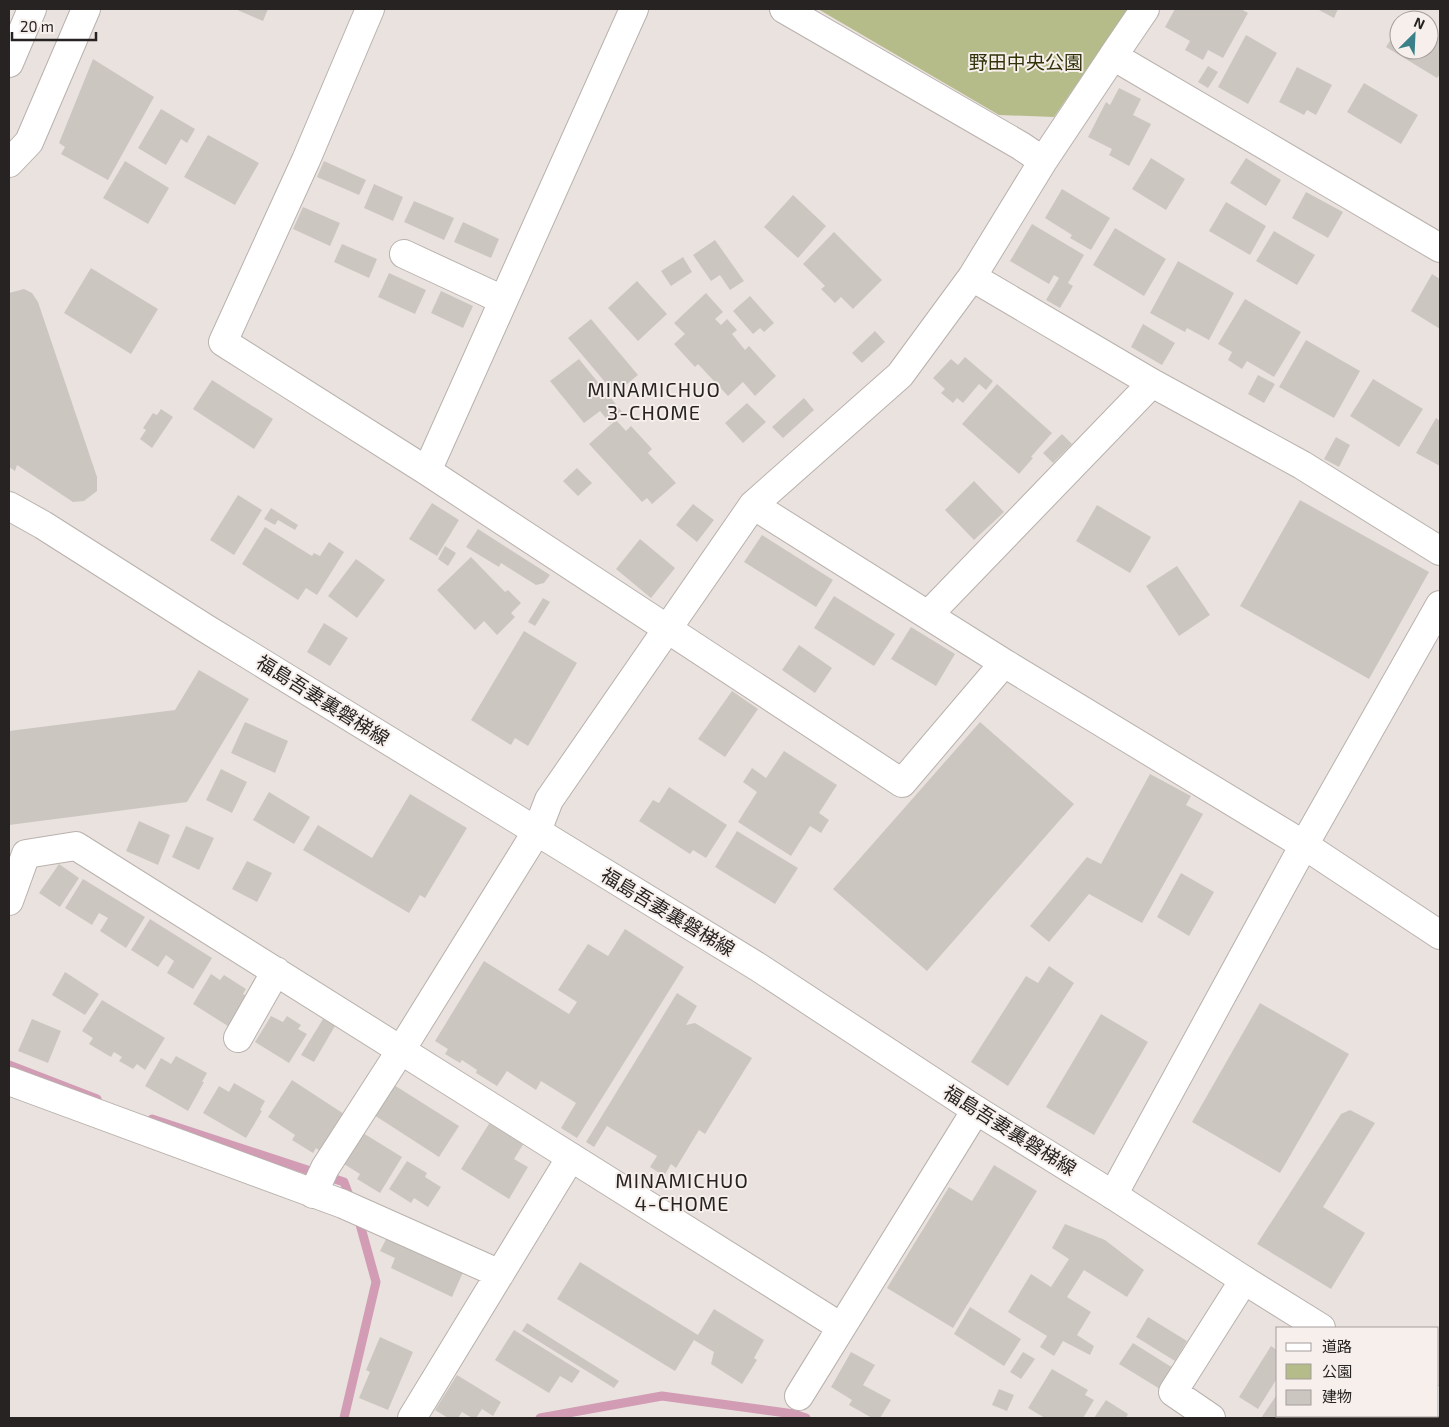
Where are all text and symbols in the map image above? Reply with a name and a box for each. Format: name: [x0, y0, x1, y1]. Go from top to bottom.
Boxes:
scale bar: [12, 10, 96, 42]
north arrow: [1389, 10, 1439, 60]
text: N: [1411, 13, 1428, 32]
text: 20 m: [20, 17, 54, 35]
park label: 野田中央公園: [969, 50, 1083, 73]
district label: MINAMICHUO 3-CHOME: [587, 377, 721, 424]
street label: 福島吾妻裏磐梯線: [253, 650, 394, 750]
street label: 福島吾妻裏磐梯線: [597, 863, 739, 961]
street label: 福島吾妻裏磐梯線: [940, 1080, 1081, 1180]
district label: MINAMICHUO 4-CHOME: [615, 1168, 749, 1215]
legend: [1276, 1327, 1439, 1417]
text: 道路: [1322, 1337, 1352, 1355]
text: 公園: [1322, 1362, 1352, 1380]
text: 建物: [1322, 1387, 1352, 1405]

